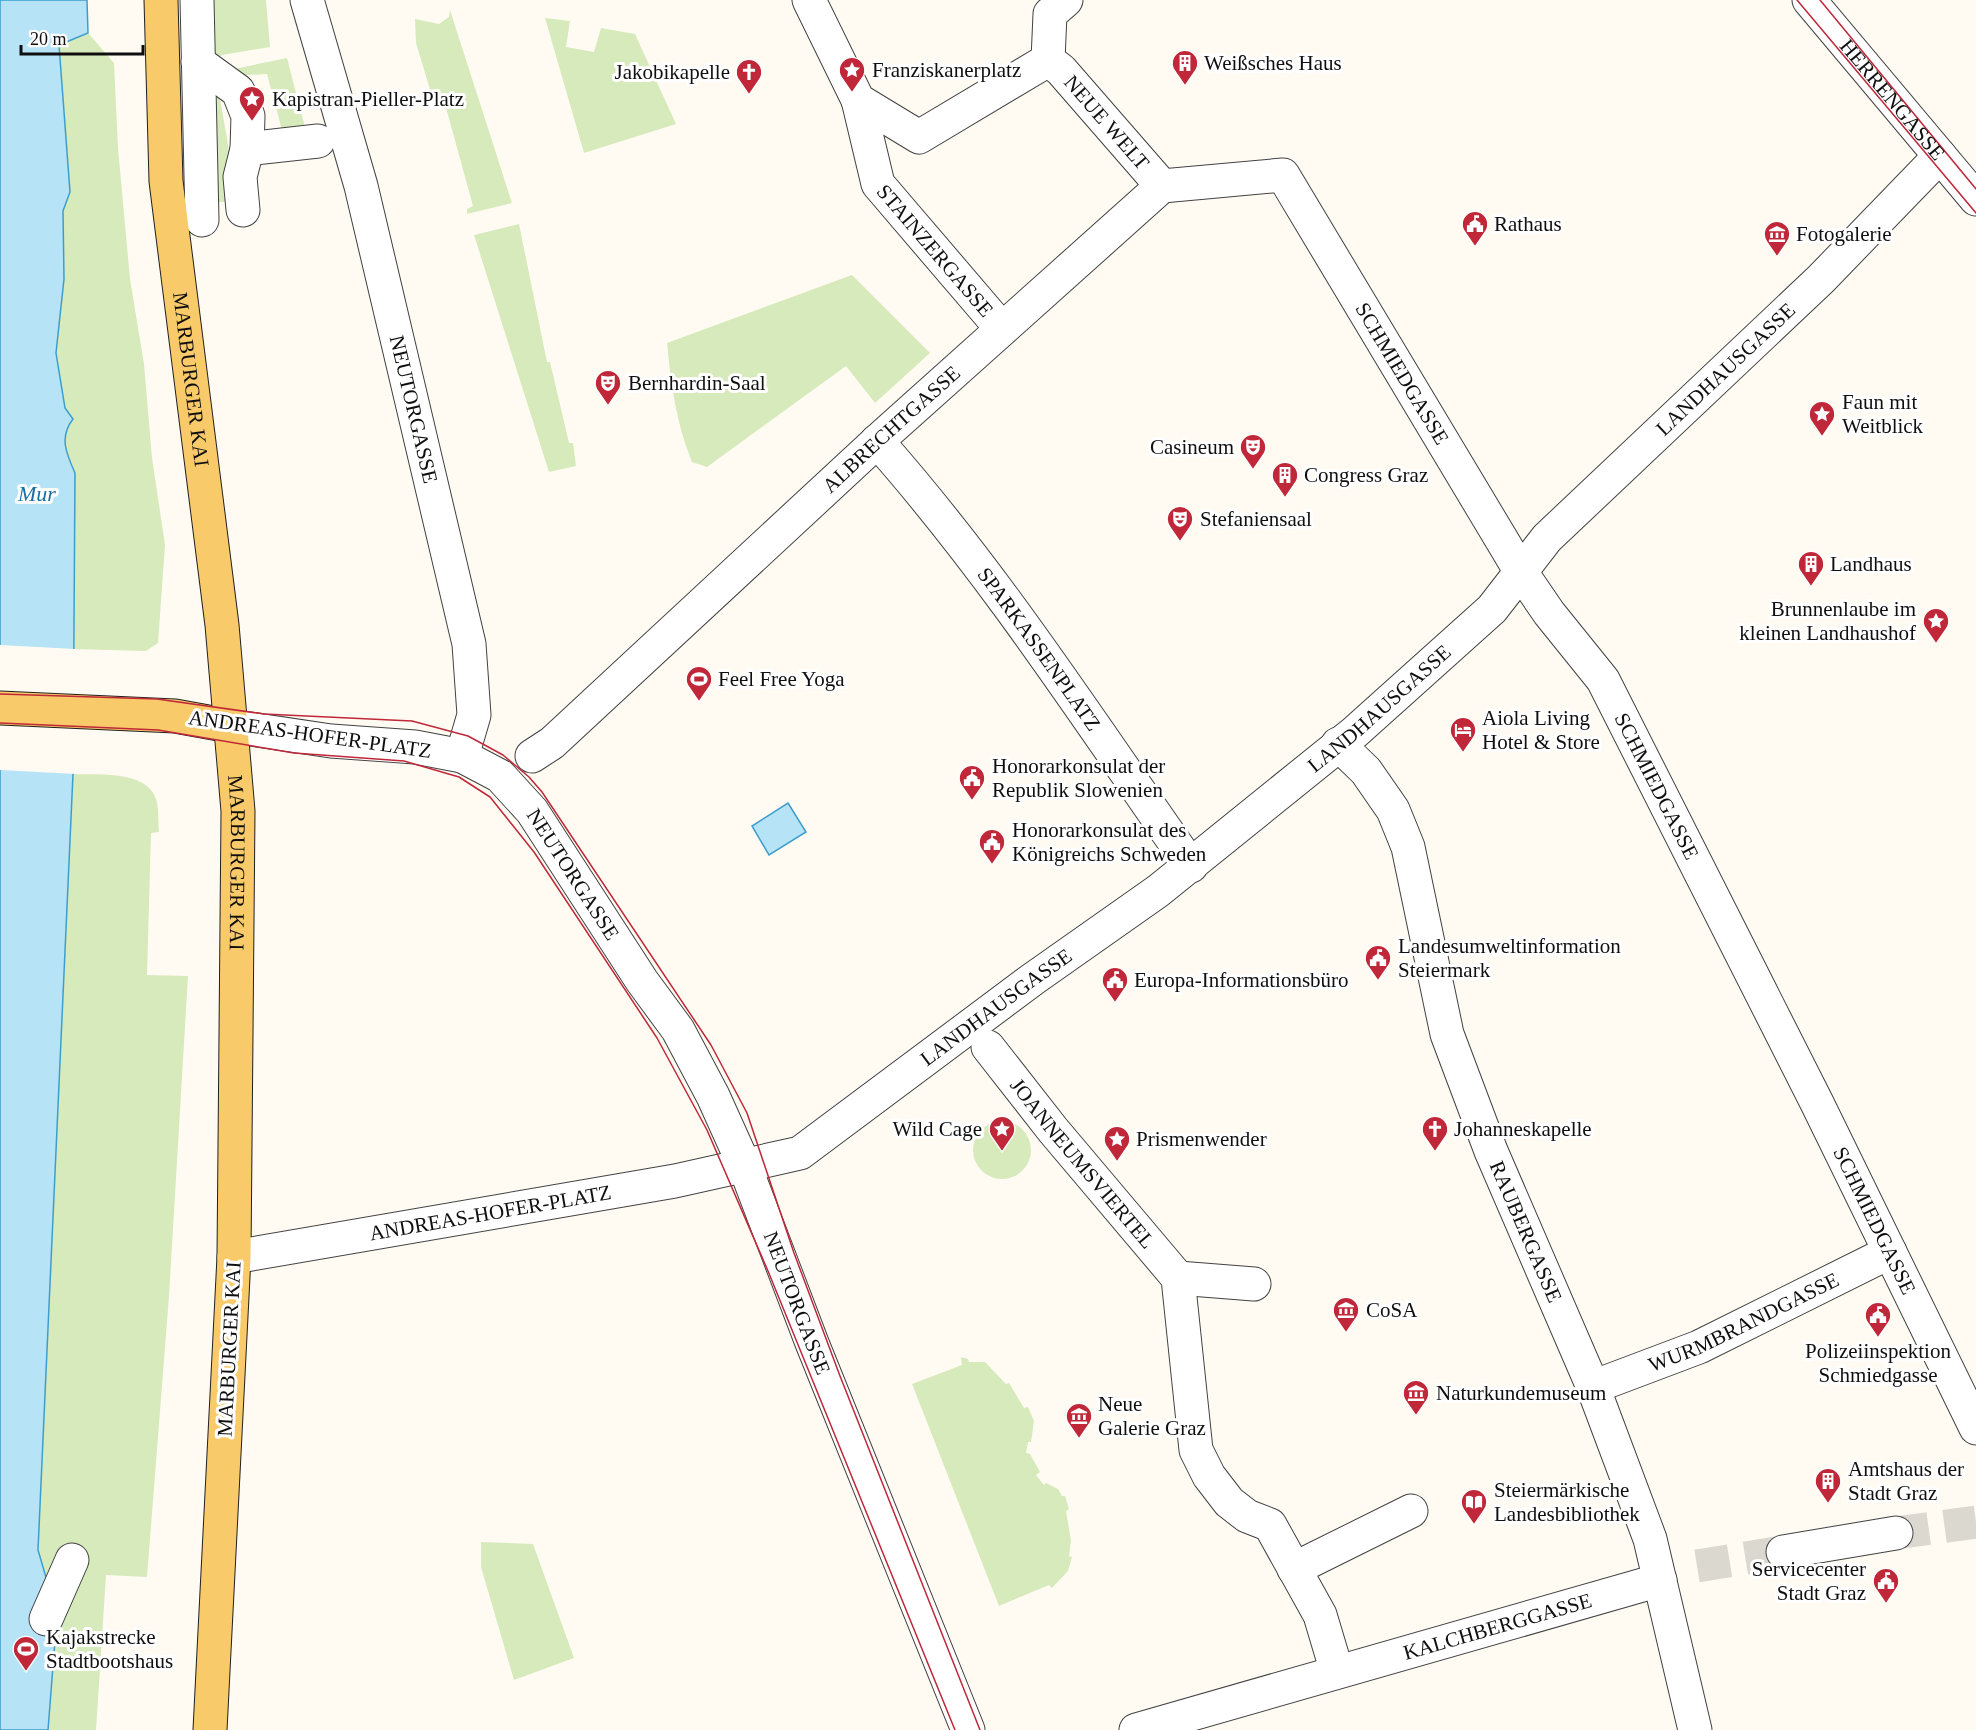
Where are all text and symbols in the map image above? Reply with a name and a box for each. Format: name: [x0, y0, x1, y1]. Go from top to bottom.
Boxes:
scale bar: [21, 18, 142, 56]
text: 20 m: [30, 29, 67, 49]
street label: HERRENGASSE: [1835, 34, 1950, 165]
building icon: Weißsches Haus: [1170, 48, 1200, 86]
place label: Weißsches Haus: [1204, 51, 1342, 75]
place icon: Franziskanerplatz: [837, 55, 867, 93]
church icon: Jakobikapelle: [734, 57, 764, 95]
place label: Franziskanerplatz: [872, 58, 1021, 82]
place label: Jakobikapelle: [615, 60, 730, 84]
street label: NEUE WELT: [1059, 70, 1154, 175]
place icon: Kapistran-Pieller-Platz: [237, 84, 267, 122]
place label: Kapistran-Pieller-Platz: [272, 87, 464, 111]
street label: STAINZERGASSE: [872, 180, 998, 322]
public building icon: Rathaus: [1460, 209, 1490, 247]
place label: Rathaus: [1494, 212, 1562, 236]
museum icon: Fotogalerie: [1762, 219, 1792, 257]
place label: Fotogalerie: [1796, 222, 1892, 246]
street label: MARBURGER KAI: [168, 291, 214, 468]
street label: SCHMIEDGASSE: [1350, 298, 1454, 449]
street label: LANDHAUSGASSE: [1651, 298, 1800, 441]
street label: NEUTORGASSE: [385, 333, 443, 486]
street label: ALBRECHTGASSE: [818, 361, 965, 498]
theatre icon: Bernhardin-Saal: [593, 368, 623, 406]
place label: Bernhardin-Saal: [628, 371, 766, 395]
place label: Faun mit Weitblick: [1842, 390, 1924, 438]
place icon: Faun mit Weitblick: [1807, 399, 1837, 437]
theatre icon: Casineum: [1238, 432, 1268, 470]
place label: Casineum: [1150, 435, 1234, 459]
building icon: Congress Graz: [1270, 460, 1300, 498]
place label: Congress Graz: [1304, 463, 1428, 487]
water label: Mur: [17, 481, 56, 506]
theatre icon: Stefaniensaal: [1165, 504, 1195, 542]
place label: Stefaniensaal: [1200, 507, 1312, 531]
building icon: Landhaus: [1796, 549, 1826, 587]
place label: Landhaus: [1830, 552, 1912, 576]
street label: SPARKASSENPLATZ: [972, 563, 1106, 735]
place label: Brunnenlaube im kleinen Landhaushof: [1739, 597, 1916, 645]
place icon: Brunnenlaube im kleinen Landhaushof: [1921, 606, 1951, 644]
street label: LANDHAUSGASSE: [1303, 640, 1456, 777]
sports icon: Feel Free Yoga: [684, 664, 714, 702]
place label: Feel Free Yoga: [718, 667, 845, 691]
street label: ANDREAS-HOFER-PLATZ: [187, 705, 433, 763]
place label: Aiola Living Hotel & Store: [1482, 706, 1600, 754]
street label: SCHMIEDGASSE: [1610, 709, 1704, 863]
hotel icon: Aiola Living Hotel & Store: [1448, 715, 1478, 753]
place label: Honorarkonsulat der Republik Slowenien: [992, 754, 1165, 802]
public building icon: Honorarkonsulat der Republik Slowenien: [957, 763, 987, 801]
street label: MARBURGER KAI: [223, 774, 250, 951]
street label: NEUTORGASSE: [522, 804, 624, 944]
place label: Honorarkonsulat des Königreichs Schweden: [1012, 818, 1207, 866]
public building icon: Honorarkonsulat des Königreichs Schweden: [977, 827, 1007, 865]
place label: Landesumweltinformation Steiermark: [1398, 934, 1621, 982]
street label: LANDHAUSGASSE: [916, 943, 1076, 1071]
public building icon: Landesumweltinformation Steiermark: [1363, 943, 1393, 981]
public building icon: Europa-Informationsbüro: [1100, 965, 1130, 1003]
place label: Europa-Informationsbüro: [1134, 968, 1349, 992]
street label: JOANNEUMSVIERTEL: [1005, 1074, 1160, 1253]
place icon: Wild Cage: [987, 1114, 1017, 1152]
church icon: Johanneskapelle: [1420, 1114, 1450, 1152]
place label: Wild Cage: [892, 1117, 982, 1141]
place label: Johanneskapelle: [1454, 1117, 1592, 1141]
place icon: Prismenwender: [1102, 1124, 1132, 1162]
place label: Prismenwender: [1136, 1127, 1267, 1151]
street label: SCHMIEDGASSE: [1828, 1143, 1921, 1298]
street label: RAUBERGASSE: [1485, 1157, 1567, 1306]
street label: ANDREAS-HOFER-PLATZ: [367, 1180, 613, 1245]
street label: NEUTORGASSE: [759, 1228, 835, 1378]
street label: MARBURGER KAI: [212, 1261, 246, 1437]
street label: WURMBRANDGASSE: [1645, 1267, 1843, 1377]
museum icon: CoSA: [1331, 1295, 1361, 1333]
place label: CoSA: [1366, 1298, 1418, 1322]
public building icon: Polizeiinspektion Schmiedgasse: [1863, 1300, 1893, 1338]
place label: Polizeiinspektion Schmiedgasse: [1805, 1339, 1951, 1387]
museum icon: Naturkundemuseum: [1401, 1378, 1431, 1416]
place label: Naturkundemuseum: [1436, 1381, 1606, 1405]
place label: Neue Galerie Graz: [1098, 1392, 1206, 1440]
museum icon: Neue Galerie Graz: [1064, 1401, 1094, 1439]
place label: Amtshaus der Stadt Graz: [1848, 1457, 1964, 1505]
building icon: Amtshaus der Stadt Graz: [1813, 1466, 1843, 1504]
place label: Steiermärkische Landesbibliothek: [1494, 1478, 1640, 1526]
library icon: Steiermärkische Landesbibliothek: [1459, 1487, 1489, 1525]
place label: Servicecenter Stadt Graz: [1752, 1557, 1866, 1605]
public building icon: Servicecenter Stadt Graz: [1871, 1566, 1901, 1604]
street label: KALCHBERGGASSE: [1400, 1588, 1594, 1665]
place label: Kajakstrecke Stadtbootshaus: [46, 1625, 173, 1673]
sports icon: Kajakstrecke Stadtbootshaus: [11, 1634, 41, 1672]

